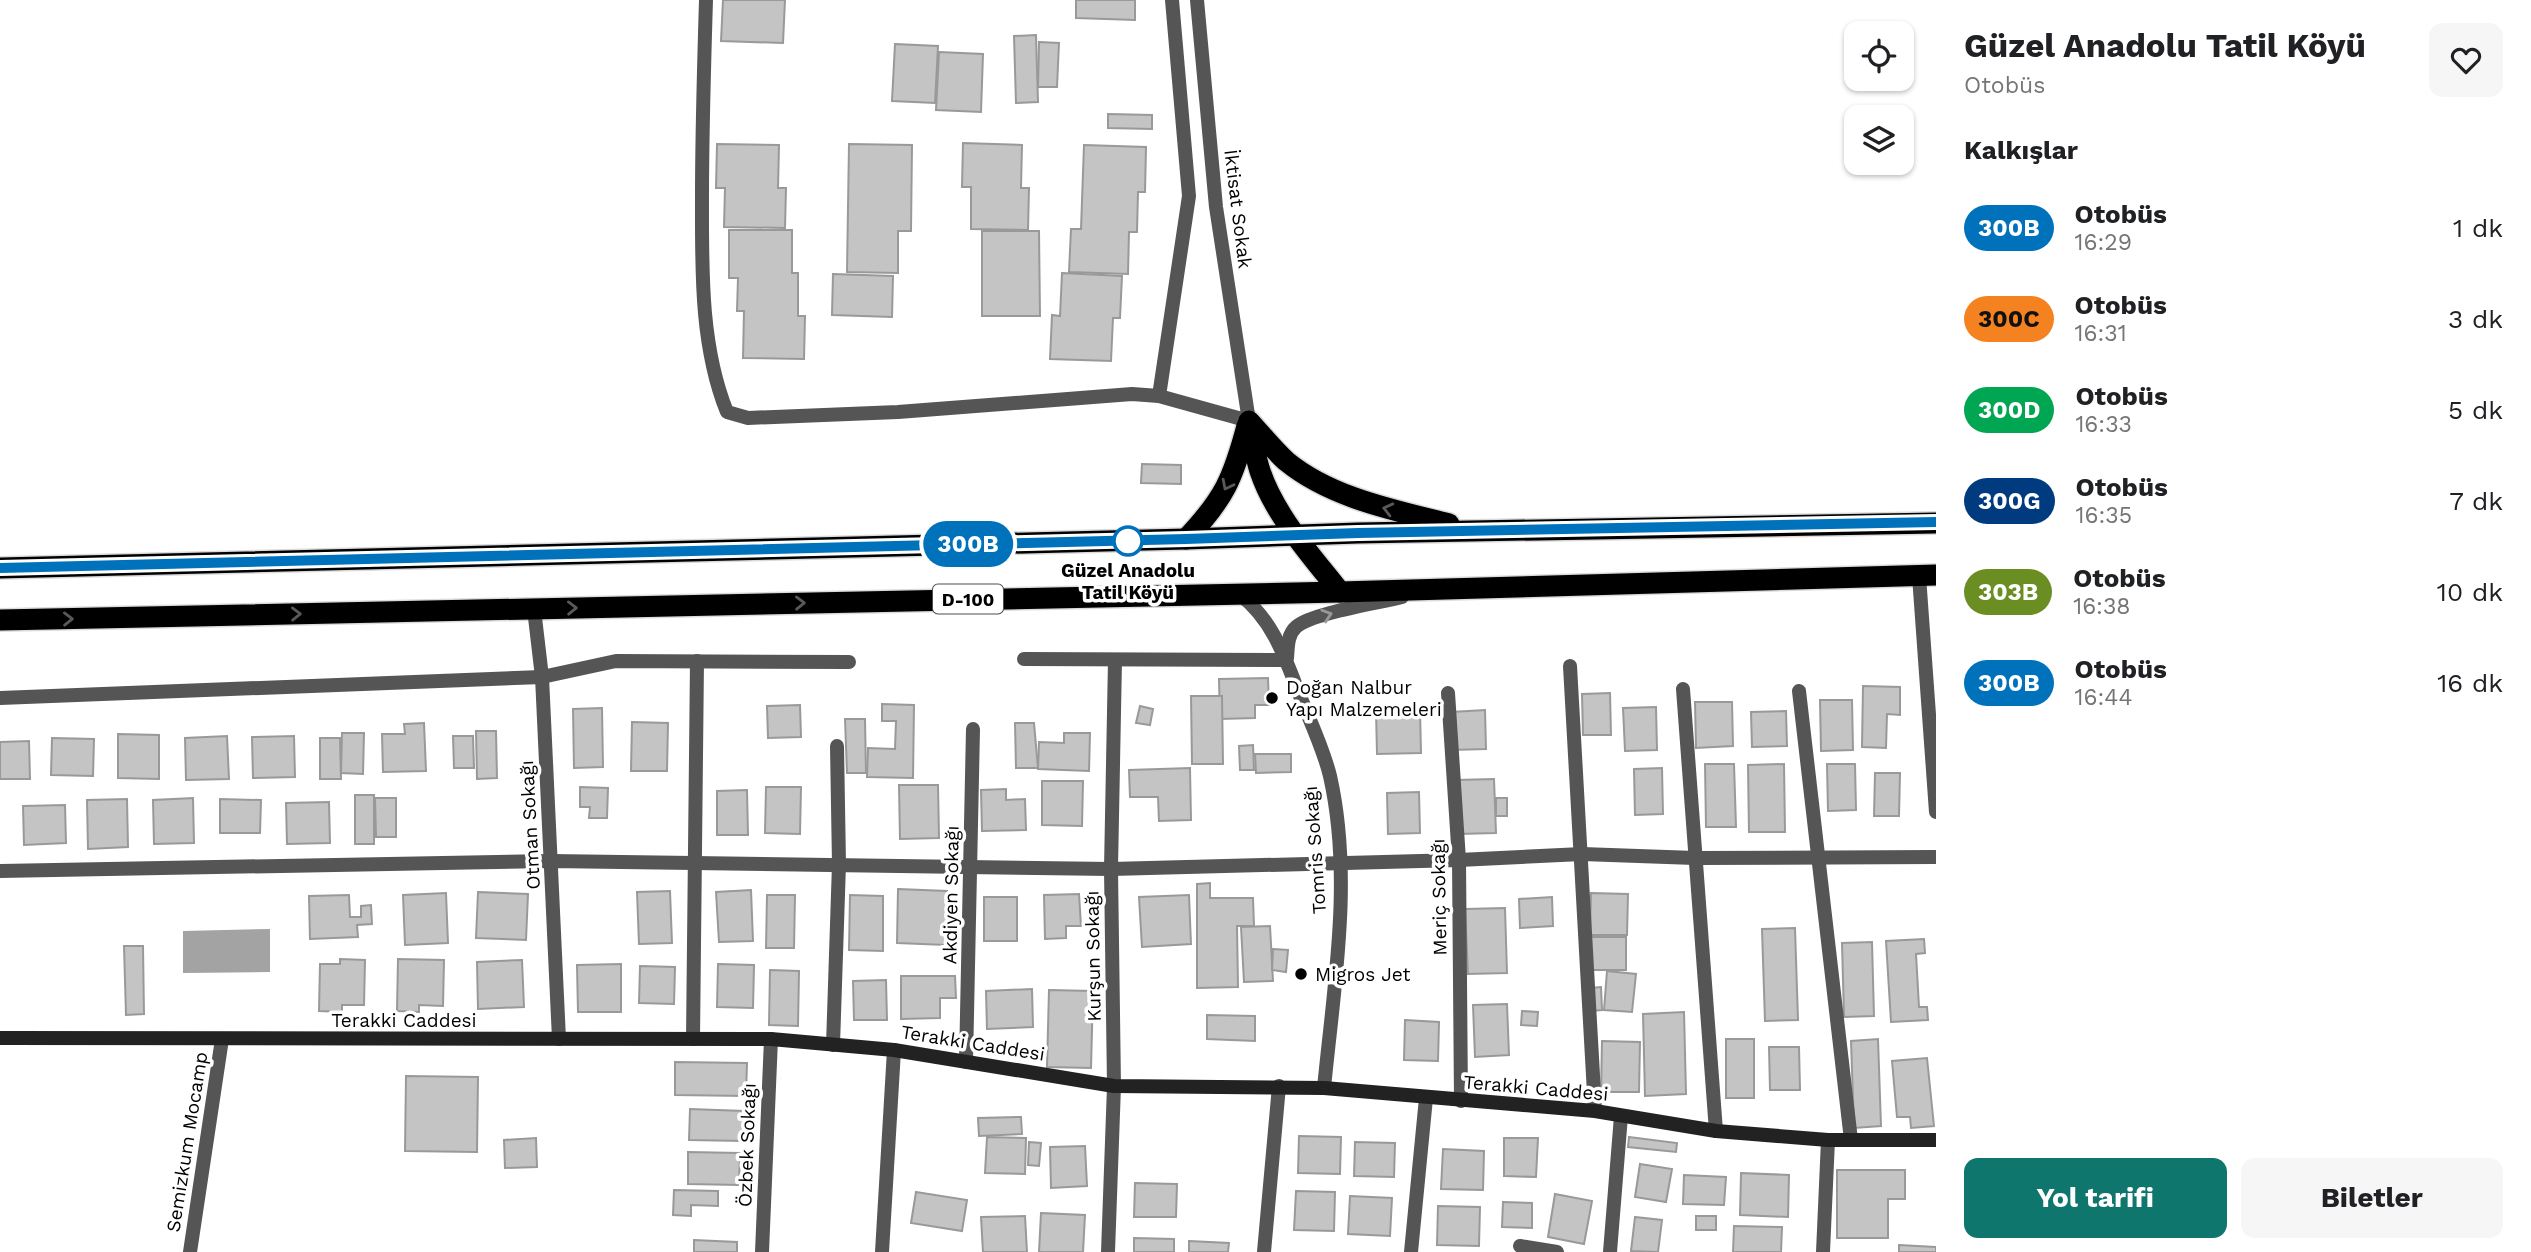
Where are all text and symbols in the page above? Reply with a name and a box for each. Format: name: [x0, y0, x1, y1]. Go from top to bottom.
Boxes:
map controls: [1844, 21, 1914, 175]
button: locate: [1844, 21, 1914, 91]
button: heart: [2429, 23, 2503, 97]
text: Güzel Anadolu Tatil Köyü: [1964, 26, 2366, 65]
text: Otobüs: [1964, 72, 2045, 99]
button: layers: [1844, 105, 1914, 175]
text: Kalkışlar: [1964, 135, 2078, 165]
street label: İktisat Sokak: [1219, 148, 1257, 270]
text: Otobüs: [2075, 199, 2167, 229]
text: 1 dk: [2453, 213, 2503, 243]
text: 300B: [1978, 214, 2040, 242]
text: 16:29: [2075, 229, 2132, 256]
text: Otobüs: [2075, 290, 2167, 320]
text: 3 dk: [2448, 304, 2503, 334]
text: 300C: [1978, 305, 2040, 333]
text: 16:31: [2075, 320, 2127, 347]
text: Otobüs: [2075, 381, 2168, 411]
text: 5 dk: [2448, 395, 2503, 425]
text: 300D: [1978, 396, 2040, 424]
text: 16:33: [2075, 411, 2132, 438]
text: Otobüs: [2076, 472, 2168, 502]
one-way arrow: [1222, 478, 1236, 491]
text: 7 dk: [2449, 486, 2503, 516]
text: 300G: [1978, 487, 2041, 515]
text: 16:35: [2076, 502, 2132, 529]
one-way arrow: [1382, 503, 1394, 517]
line badge: 300B: [919, 521, 1017, 567]
marker: Güzel Anadolu Tatil Köyü: [1113, 526, 1143, 556]
text: 300B: [937, 530, 999, 558]
place label: Güzel Anadolu Tatil Köyü: [1061, 559, 1195, 604]
text: Otobüs: [2073, 563, 2166, 593]
text: 10 dk: [2437, 577, 2503, 607]
text: 303B: [1978, 578, 2038, 606]
road number: D-100: [933, 584, 1003, 614]
text: 16:38: [2073, 593, 2131, 620]
one-way arrow: [795, 595, 805, 611]
one-way arrow: [567, 600, 578, 616]
one-way arrow: [291, 606, 301, 622]
one-way arrow: [1320, 609, 1333, 623]
one-way arrow: [63, 611, 74, 626]
text: Otobüs: [2075, 654, 2167, 684]
text: 16 dk: [2437, 668, 2503, 698]
text: 300B: [1978, 669, 2040, 697]
place label: Doğan Nalbur Yapı Malzemeleri: [1286, 676, 1442, 721]
text: 16:44: [2075, 684, 2132, 711]
marker: Doğan Nalbur Yapı Malzemeleri: [1264, 690, 1280, 706]
street label: Otman Sokağı: [515, 760, 545, 890]
street label: Tomris Sokağı: [1299, 785, 1331, 915]
street label: Akdiyen Sokağı: [938, 825, 964, 965]
street label: Meriç Sokağı: [1426, 838, 1452, 956]
street label: Kurşun Sokağı: [1080, 890, 1106, 1022]
place label: Migros Jet: [1315, 963, 1411, 986]
marker: Migros Jet: [1293, 966, 1309, 982]
street label: Terakki Caddesi: [331, 1009, 477, 1032]
street label: Terakki Caddesi: [899, 1020, 1047, 1066]
street label: Semizkum Mocamp: [161, 1050, 213, 1234]
street label: Terakki Caddesi: [1463, 1070, 1609, 1106]
street label: Özbek Sokağı: [733, 1083, 761, 1207]
button: Yol tarifi: [1964, 1158, 2227, 1238]
button: Biletler: [2241, 1158, 2503, 1238]

